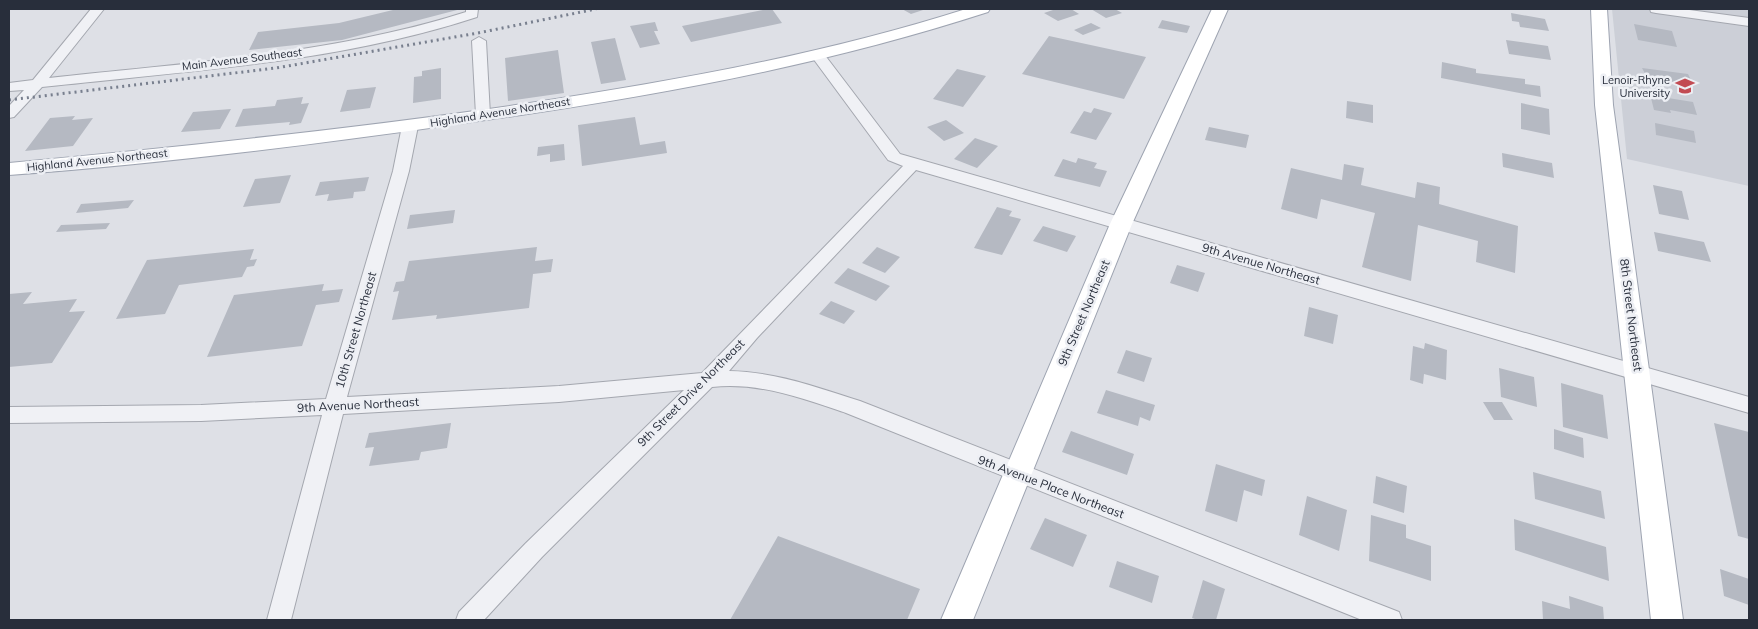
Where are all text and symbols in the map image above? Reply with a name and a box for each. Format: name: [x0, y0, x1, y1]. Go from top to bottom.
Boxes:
street label: Main Avenue Southeast: [181, 45, 303, 73]
place label: Lenoir-Rhyne University: [1602, 73, 1670, 100]
school or university icon: Lenoir-Rhyne University: [1674, 75, 1696, 97]
street label: Highland Avenue Northeast: [429, 94, 571, 130]
street label: Highland Avenue Northeast: [26, 146, 168, 174]
street label: 9th Avenue Northeast: [1200, 239, 1322, 288]
street label: 9th Street Northeast: [1054, 258, 1113, 368]
street label: 8th Street Northeast: [1617, 258, 1646, 372]
street label: 10th Street Northeast: [332, 270, 379, 390]
street label: 9th Street Drive Northeast: [634, 336, 747, 449]
street label: 9th Avenue Northeast: [297, 394, 419, 415]
street label: 9th Avenue Place Northeast: [976, 452, 1126, 521]

